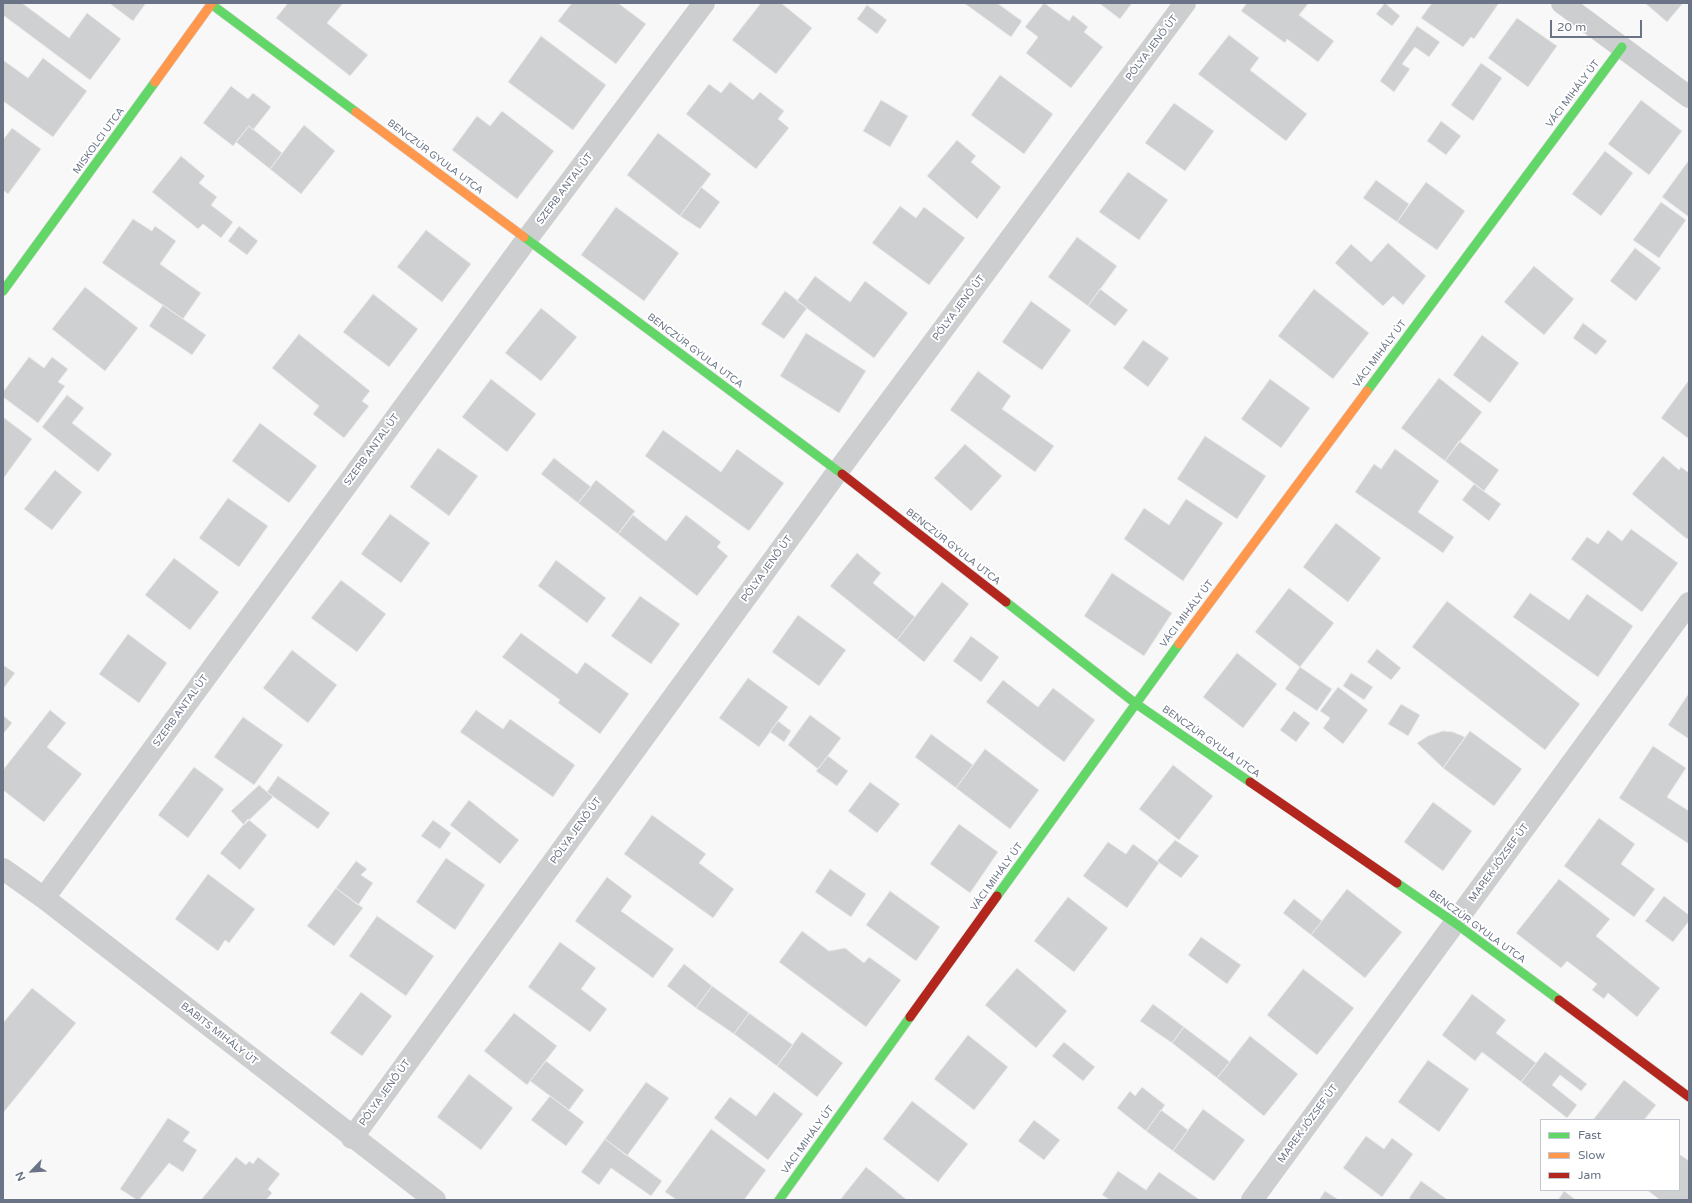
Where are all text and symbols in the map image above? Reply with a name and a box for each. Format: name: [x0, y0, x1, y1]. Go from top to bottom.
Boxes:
scale bar: [1552, 12, 1644, 38]
street label: PÓLYA JENŐ ÚT: [1123, 13, 1181, 83]
text: 20 m: [1557, 20, 1586, 34]
street label: VÁCI MIHÁLY ÚT: [1544, 58, 1602, 130]
street label: MISKOLCI UTCA: [71, 105, 127, 177]
street label: BENCZÚR GYULA UTCA: [385, 117, 485, 197]
street label: SZERB ANTAL ÚT: [534, 151, 596, 227]
street label: PÓLYA JENŐ ÚT: [930, 273, 988, 343]
street label: BENCZÚR GYULA UTCA: [645, 311, 745, 391]
street label: VÁCI MIHÁLY ÚT: [1351, 318, 1409, 390]
street label: SZERB ANTAL ÚT: [342, 412, 402, 488]
street label: BENCZÚR GYULA UTCA: [903, 506, 1003, 588]
street label: PÓLYA JENŐ ÚT: [739, 534, 795, 604]
street label: VÁCI MIHÁLY ÚT: [1158, 578, 1216, 650]
street label: SZERB ANTAL ÚT: [151, 673, 211, 749]
street label: BENCZÚR GYULA UTCA: [1160, 704, 1262, 780]
street label: PÓLYA JENŐ ÚT: [548, 796, 604, 866]
street label: MAREK JÓZSEF ÚT: [1467, 821, 1531, 905]
street label: VÁCI MIHÁLY ÚT: [968, 841, 1026, 913]
street label: BENCZÚR GYULA UTCA: [1426, 888, 1528, 966]
street label: BABITS MIHÁLY ÚT: [178, 1000, 260, 1068]
street label: PÓLYA JENŐ ÚT: [357, 1058, 413, 1128]
street label: MAREK JÓZSEF ÚT: [1276, 1082, 1340, 1166]
street label: VÁCI MIHÁLY ÚT: [779, 1104, 837, 1176]
legend: [1540, 1119, 1680, 1191]
text: Fast: [1578, 1128, 1601, 1142]
text: Slow: [1578, 1148, 1605, 1162]
north arrow: [12, 1151, 52, 1191]
text: Jam: [1578, 1168, 1601, 1182]
text: N: [13, 1170, 28, 1183]

